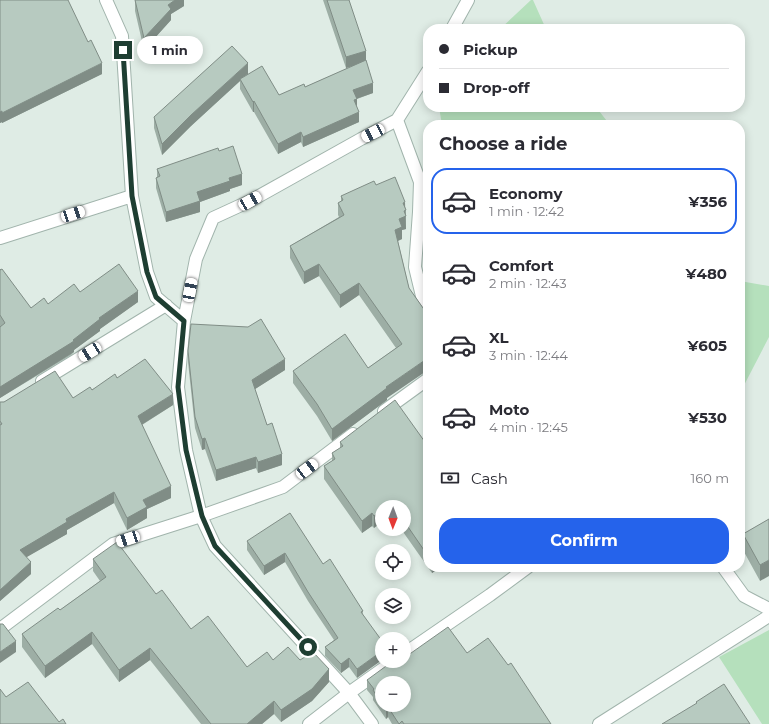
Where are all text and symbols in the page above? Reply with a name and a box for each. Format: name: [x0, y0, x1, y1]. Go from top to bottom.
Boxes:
callout: 1 min: [137, 36, 203, 64]
text: Pickup: [463, 40, 518, 59]
route end: [114, 41, 132, 59]
text: 1 min: [152, 42, 188, 58]
text: Drop-off: [463, 78, 530, 97]
car: [360, 122, 386, 144]
text: Choose a ride: [439, 133, 567, 155]
icon: car: [441, 183, 477, 219]
text: Economy: [489, 184, 562, 203]
car: [237, 190, 263, 212]
text: ¥356: [689, 192, 727, 211]
text: 1 min · 12:42: [489, 203, 564, 219]
car: [60, 205, 86, 223]
icon: car: [441, 255, 477, 291]
text: Comfort: [489, 256, 554, 275]
text: ¥480: [686, 264, 727, 283]
text: 2 min · 12:43: [489, 275, 567, 291]
car: [182, 277, 198, 303]
icon: car: [441, 327, 477, 363]
text: XL: [489, 328, 508, 347]
text: ¥605: [687, 336, 727, 355]
car: [77, 341, 103, 363]
text: 3 min · 12:44: [489, 347, 568, 363]
icon: car: [441, 399, 477, 435]
text: Moto: [489, 400, 529, 419]
text: ¥530: [688, 408, 727, 427]
text: 4 min · 12:45: [489, 419, 568, 435]
car: [294, 457, 320, 481]
icon: cash: [439, 467, 461, 489]
text: Cash: [471, 469, 508, 488]
text: 160 m: [691, 470, 729, 486]
north arrow: [375, 500, 411, 536]
map controls: [375, 500, 411, 712]
button: Confirm: [439, 518, 729, 564]
car: [115, 530, 141, 548]
button: locate: [375, 544, 411, 580]
button: layers: [375, 588, 411, 624]
button: +: [375, 632, 411, 668]
route start: [299, 638, 317, 656]
button: −: [375, 676, 411, 712]

